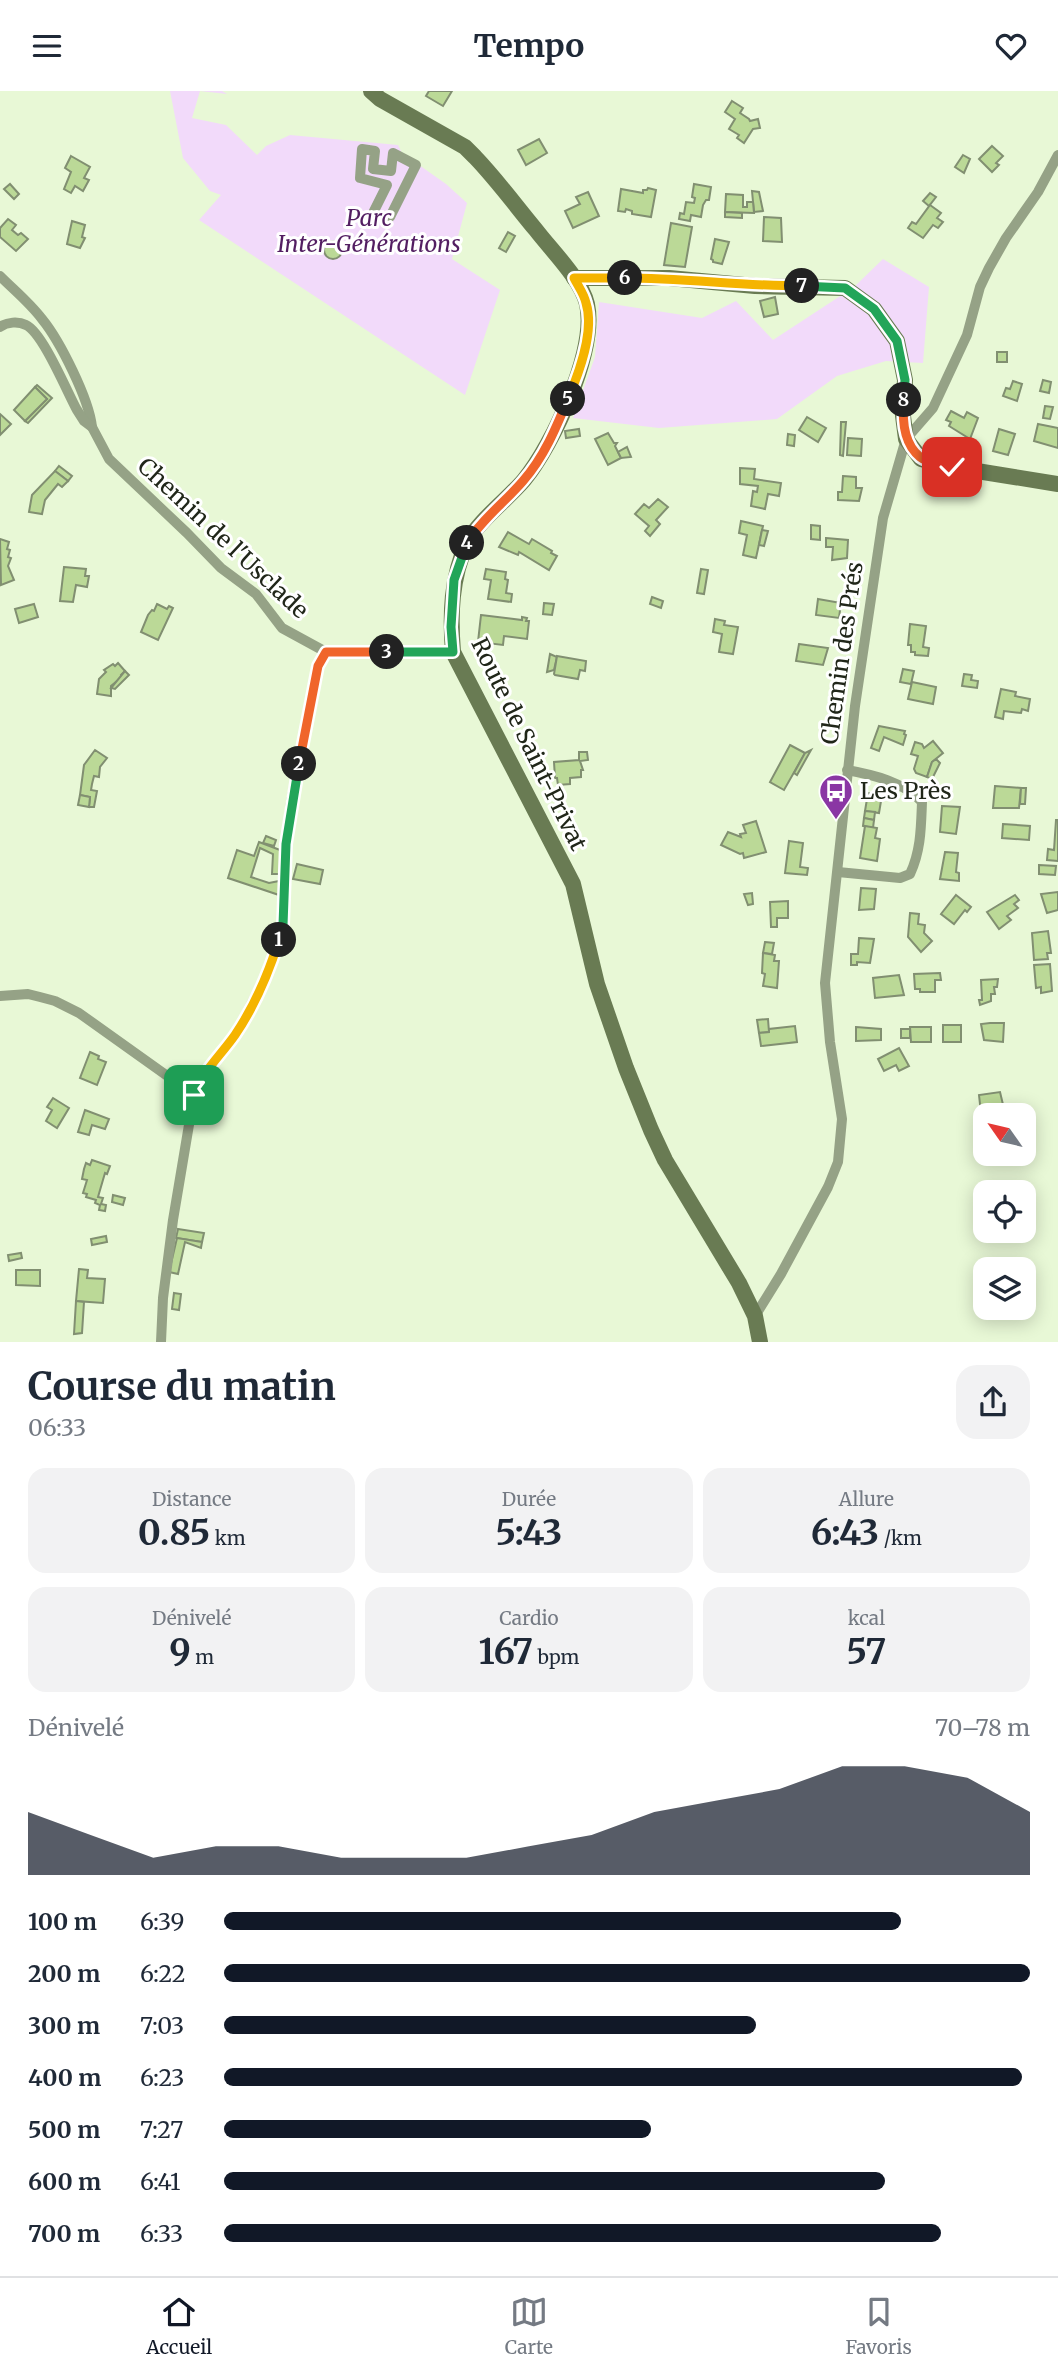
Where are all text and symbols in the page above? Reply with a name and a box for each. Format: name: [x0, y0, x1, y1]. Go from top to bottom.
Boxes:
text: Tempo: [474, 26, 584, 66]
icon: menu: [28, 27, 66, 65]
icon: heart: [992, 27, 1030, 65]
park label: Parc Inter-Générations: [277, 203, 461, 258]
pin: 6: [608, 261, 642, 295]
text: 6: [619, 265, 630, 289]
pin: 7: [784, 269, 820, 303]
text: 7: [796, 273, 807, 297]
pin: 5: [550, 381, 586, 417]
pin: 8: [886, 383, 922, 417]
text: 5: [562, 386, 573, 410]
text: 8: [898, 387, 909, 411]
pin: [922, 437, 982, 497]
icon: check: [933, 448, 971, 486]
street label: Chemin de l'Usclade: [132, 451, 315, 624]
pin: 4: [449, 525, 484, 561]
text: 4: [460, 530, 473, 554]
street label: Chemin des Prés: [814, 560, 869, 746]
street label: Route de Saint-Privat: [465, 633, 594, 855]
pin: 3: [370, 635, 404, 669]
text: 3: [381, 639, 392, 663]
pin: 2: [282, 747, 316, 781]
text: 2: [293, 751, 304, 775]
bus stop icon: Les Près: [817, 772, 855, 821]
place label: Les Près: [860, 776, 951, 805]
pin: 1: [262, 923, 296, 957]
text: 1: [274, 927, 283, 951]
pin: [164, 1065, 224, 1125]
icon: arrive: [175, 1076, 213, 1114]
north arrow: [973, 1103, 1036, 1165]
map controls: [973, 1103, 1036, 1320]
button: locate: [973, 1180, 1036, 1243]
button: layers: [973, 1257, 1036, 1320]
text: Course du matin: [28, 1363, 336, 1410]
button: share: [956, 1365, 1030, 1439]
text: 06:33: [28, 1413, 86, 1442]
text: Distance: [152, 1487, 231, 1511]
text: Durée: [502, 1487, 556, 1511]
text: Allure: [839, 1487, 894, 1511]
text: 0.85: [138, 1511, 210, 1555]
text: 5:43: [496, 1511, 562, 1555]
text: 6:43: [811, 1511, 879, 1555]
text: km: [210, 1526, 246, 1550]
text: /km: [879, 1526, 922, 1550]
text: Dénivelé: [152, 1606, 231, 1630]
text: Cardio: [499, 1606, 559, 1630]
text: kcal: [848, 1606, 885, 1630]
text: 9: [169, 1630, 191, 1674]
text: 167: [478, 1630, 533, 1674]
text: 57: [846, 1630, 886, 1674]
text: m: [191, 1645, 214, 1669]
text: bpm: [533, 1645, 579, 1669]
text: Dénivelé: [28, 1713, 124, 1742]
text: 70–78 m: [935, 1713, 1030, 1742]
text: 100 m: [28, 1907, 97, 1936]
text: 6:39: [140, 1907, 184, 1936]
text: 200 m: [28, 1959, 100, 1988]
text: 6:22: [140, 1959, 185, 1988]
text: 300 m: [28, 2011, 100, 2040]
text: 7:03: [140, 2011, 184, 2040]
text: 400 m: [28, 2063, 102, 2092]
text: 6:23: [140, 2063, 184, 2092]
text: 500 m: [28, 2115, 100, 2144]
text: 7:27: [140, 2115, 183, 2144]
text: 600 m: [28, 2167, 101, 2196]
text: 6:41: [140, 2167, 181, 2196]
text: 700 m: [28, 2219, 100, 2248]
text: 6:33: [140, 2219, 183, 2248]
tab: Accueil: [146, 2293, 212, 2359]
tab: Carte: [505, 2293, 553, 2359]
tab: Favoris: [845, 2293, 912, 2359]

